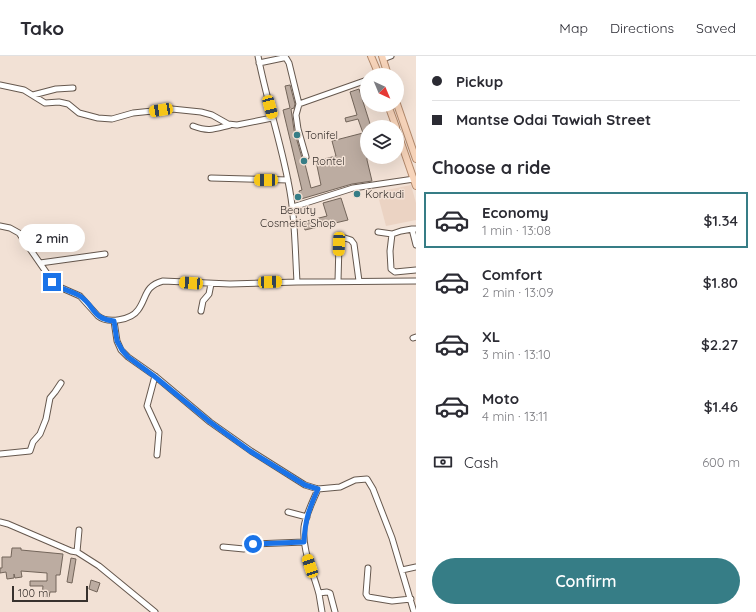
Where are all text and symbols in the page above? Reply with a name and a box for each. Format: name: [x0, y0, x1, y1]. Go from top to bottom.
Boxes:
text: Tako: [20, 16, 64, 40]
text: Map: [559, 19, 588, 37]
text: Directions: [610, 19, 674, 37]
text: Saved: [696, 19, 736, 37]
north arrow: [360, 68, 404, 112]
map controls: [360, 68, 404, 164]
text: Pickup: [456, 72, 503, 91]
car: [261, 94, 279, 120]
car: [148, 102, 174, 118]
text: Mantse Odai Tawiah Street: [456, 110, 651, 129]
button: layers: [360, 120, 404, 164]
place label: Tonifel: [305, 128, 338, 142]
marker: Tonifel: [292, 130, 302, 140]
place label: Rontel: [312, 154, 345, 168]
marker: Rontel: [299, 156, 309, 166]
text: Choose a ride: [432, 156, 551, 179]
car: [254, 174, 278, 186]
place label: Korkudi: [365, 187, 404, 201]
marker: Korkudi: [352, 189, 362, 199]
marker: Beauty Cosmetic Shop: [293, 192, 303, 202]
icon: car: [434, 202, 470, 238]
place label: Beauty Cosmetic Shop: [260, 203, 336, 230]
text: Economy: [482, 203, 549, 222]
text: $1.34: [704, 211, 738, 230]
text: 1 min · 13:08: [482, 222, 551, 238]
callout: 2 min: [19, 224, 85, 252]
text: 2 min: [35, 230, 69, 246]
car: [333, 232, 345, 256]
icon: car: [434, 264, 470, 300]
text: Comfort: [482, 265, 543, 284]
route end: [43, 273, 61, 291]
text: $1.80: [703, 273, 738, 292]
car: [179, 276, 203, 290]
car: [258, 276, 282, 288]
text: 2 min · 13:09: [482, 284, 554, 300]
icon: car: [434, 326, 470, 362]
text: XL: [482, 327, 500, 346]
text: $2.27: [701, 335, 738, 354]
text: 3 min · 13:10: [482, 346, 551, 362]
icon: car: [434, 388, 470, 424]
text: Moto: [482, 389, 519, 408]
text: $1.46: [704, 397, 738, 416]
text: 4 min · 13:11: [482, 408, 548, 424]
icon: cash: [432, 451, 454, 473]
text: Cash: [464, 453, 498, 472]
text: 600 m: [702, 454, 740, 470]
route start: [244, 535, 262, 553]
car: [301, 553, 319, 579]
button: Confirm: [432, 558, 740, 604]
scale bar: [12, 584, 88, 603]
text: 100 m: [18, 586, 48, 600]

